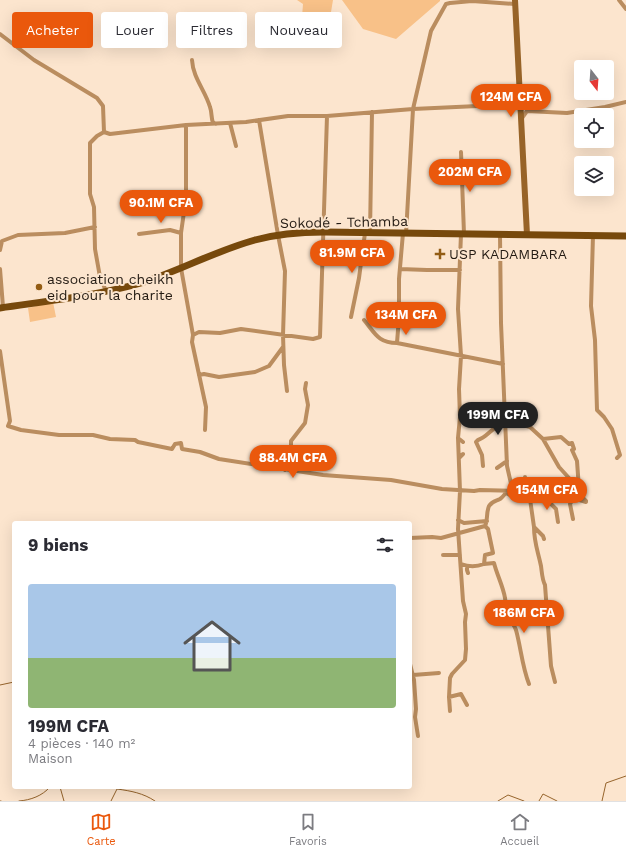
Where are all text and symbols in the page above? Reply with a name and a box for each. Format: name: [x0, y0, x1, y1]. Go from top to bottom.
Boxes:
chip: Acheter: [12, 12, 93, 48]
chip: Louer: [101, 12, 168, 48]
chip: Filtres: [176, 12, 247, 48]
chip: Nouveau: [255, 12, 342, 48]
north arrow: [574, 60, 614, 100]
map controls: [574, 60, 614, 196]
pin: 124M CFA: [470, 84, 552, 118]
text: 124M CFA: [480, 89, 542, 104]
button: locate: [574, 108, 614, 148]
button: layers: [574, 156, 614, 196]
pin: 202M CFA: [429, 159, 511, 193]
text: 202M CFA: [438, 164, 502, 179]
pin: 90.1M CFA: [115, 190, 207, 224]
text: 90.1M CFA: [129, 195, 193, 210]
street label: Sokodé - Tchamba: [280, 213, 408, 231]
pin: 81.9M CFA: [306, 240, 398, 274]
text: 81.9M CFA: [319, 245, 385, 260]
place label: USP KADAMBARA: [449, 246, 567, 262]
marker: USP KADAMBARA: [434, 248, 446, 260]
place label: association cheikh eid pour la charite: [47, 271, 174, 303]
marker: association cheikh eid pour la charite: [34, 282, 44, 292]
pin: 134M CFA: [365, 302, 447, 336]
text: 134M CFA: [375, 307, 437, 322]
pin: 199M CFA: [457, 402, 539, 436]
text: 199M CFA: [467, 407, 529, 422]
pin: 88.4M CFA: [247, 445, 339, 479]
text: 88.4M CFA: [259, 450, 327, 465]
pin: 154M CFA: [506, 477, 588, 511]
text: 154M CFA: [516, 482, 578, 497]
icon: filters: [374, 534, 396, 556]
text: 9 biens: [28, 535, 88, 555]
pin: 186M CFA: [483, 600, 565, 634]
text: 186M CFA: [493, 605, 555, 620]
icon: home: [176, 610, 248, 682]
text: 199M CFA: [28, 716, 109, 736]
text: 4 pièces · 140 m²: [28, 736, 135, 751]
text: Maison: [28, 751, 73, 766]
tab: Carte: [87, 811, 116, 848]
tab: Favoris: [289, 811, 327, 848]
tab: Accueil: [500, 811, 539, 848]

